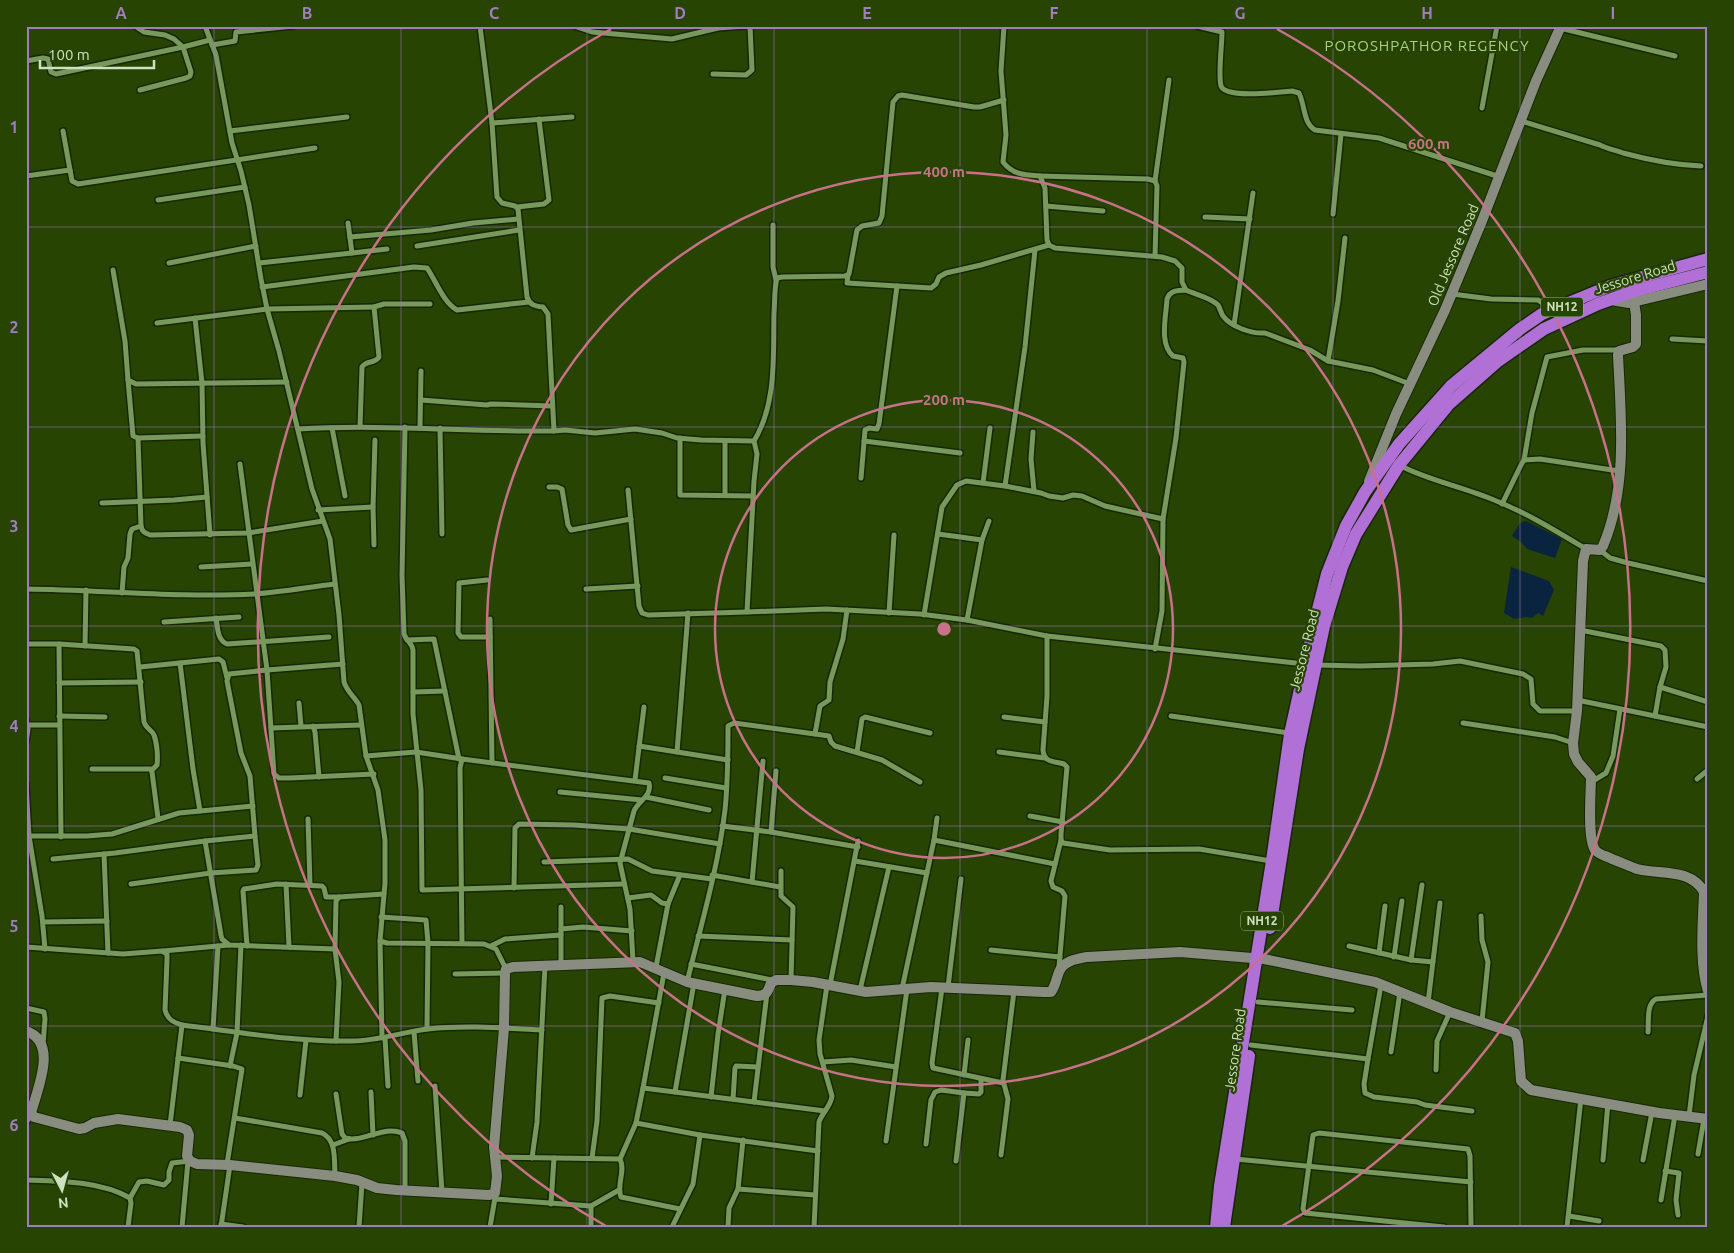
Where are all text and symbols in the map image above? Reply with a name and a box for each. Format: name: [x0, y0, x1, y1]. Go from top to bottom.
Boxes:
text: A: [115, 4, 127, 22]
text: B: [302, 4, 312, 22]
text: C: [489, 4, 499, 22]
text: D: [674, 4, 686, 22]
text: E: [862, 4, 872, 22]
text: F: [1050, 4, 1059, 22]
text: G: [1234, 4, 1246, 22]
text: H: [1421, 4, 1433, 22]
text: I: [1611, 4, 1615, 22]
district label: POROSHPATHOR REGENCY: [1324, 37, 1530, 54]
scale bar: [40, 38, 154, 70]
text: 100 m: [48, 46, 90, 63]
text: 1: [9, 118, 19, 136]
text: 600 m: [1408, 135, 1450, 152]
text: 400 m: [923, 163, 965, 180]
street label: Old Jessore Road: [1424, 202, 1482, 308]
street label: Jessore Road: [1593, 257, 1677, 297]
road number: NH12: [1541, 298, 1583, 316]
text: 2: [9, 318, 19, 336]
text: 200 m: [923, 391, 965, 408]
text: 3: [9, 517, 19, 535]
street label: Jessore Road: [1286, 608, 1322, 692]
centre of rings: [935, 620, 953, 638]
text: 4: [9, 717, 19, 735]
road number: NH12: [1241, 911, 1283, 930]
text: 5: [9, 917, 19, 935]
street label: Jessore Road: [1221, 1008, 1249, 1092]
text: 6: [9, 1116, 19, 1134]
north arrow: [38, 1166, 88, 1216]
text: N: [57, 1194, 69, 1211]

